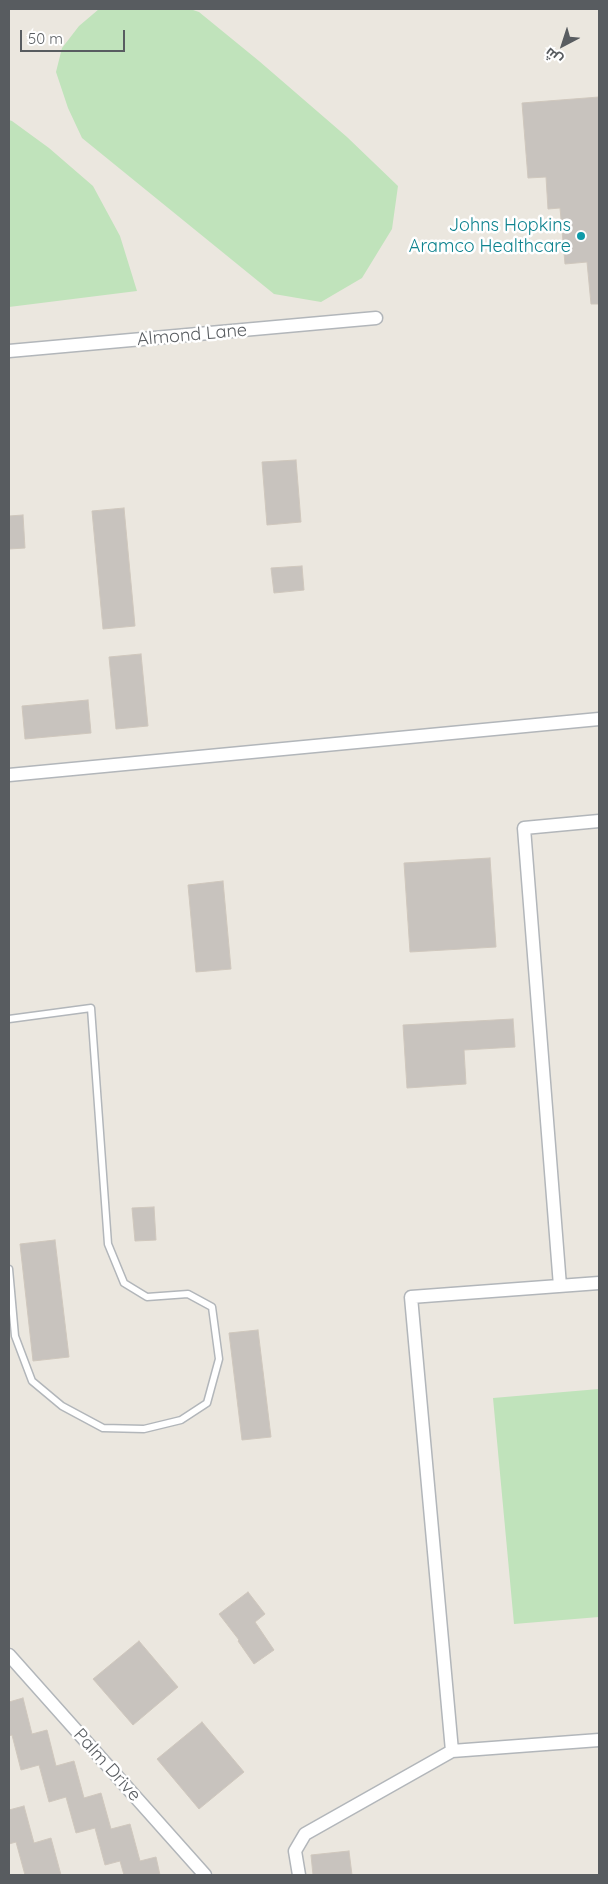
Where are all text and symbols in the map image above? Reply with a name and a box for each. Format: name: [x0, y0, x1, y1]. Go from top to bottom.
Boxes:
scale bar: [22, 20, 128, 52]
north arrow: [538, 20, 588, 70]
text: 50 m: [28, 29, 63, 48]
text: ش: [541, 44, 566, 69]
place label: Johns Hopkins Aramco Healthcare: [409, 215, 571, 258]
marker: Johns Hopkins Aramco Healthcare: [575, 230, 587, 242]
street label: Almond Lane: [136, 319, 248, 351]
street label: Palm Drive: [69, 1724, 145, 1806]

